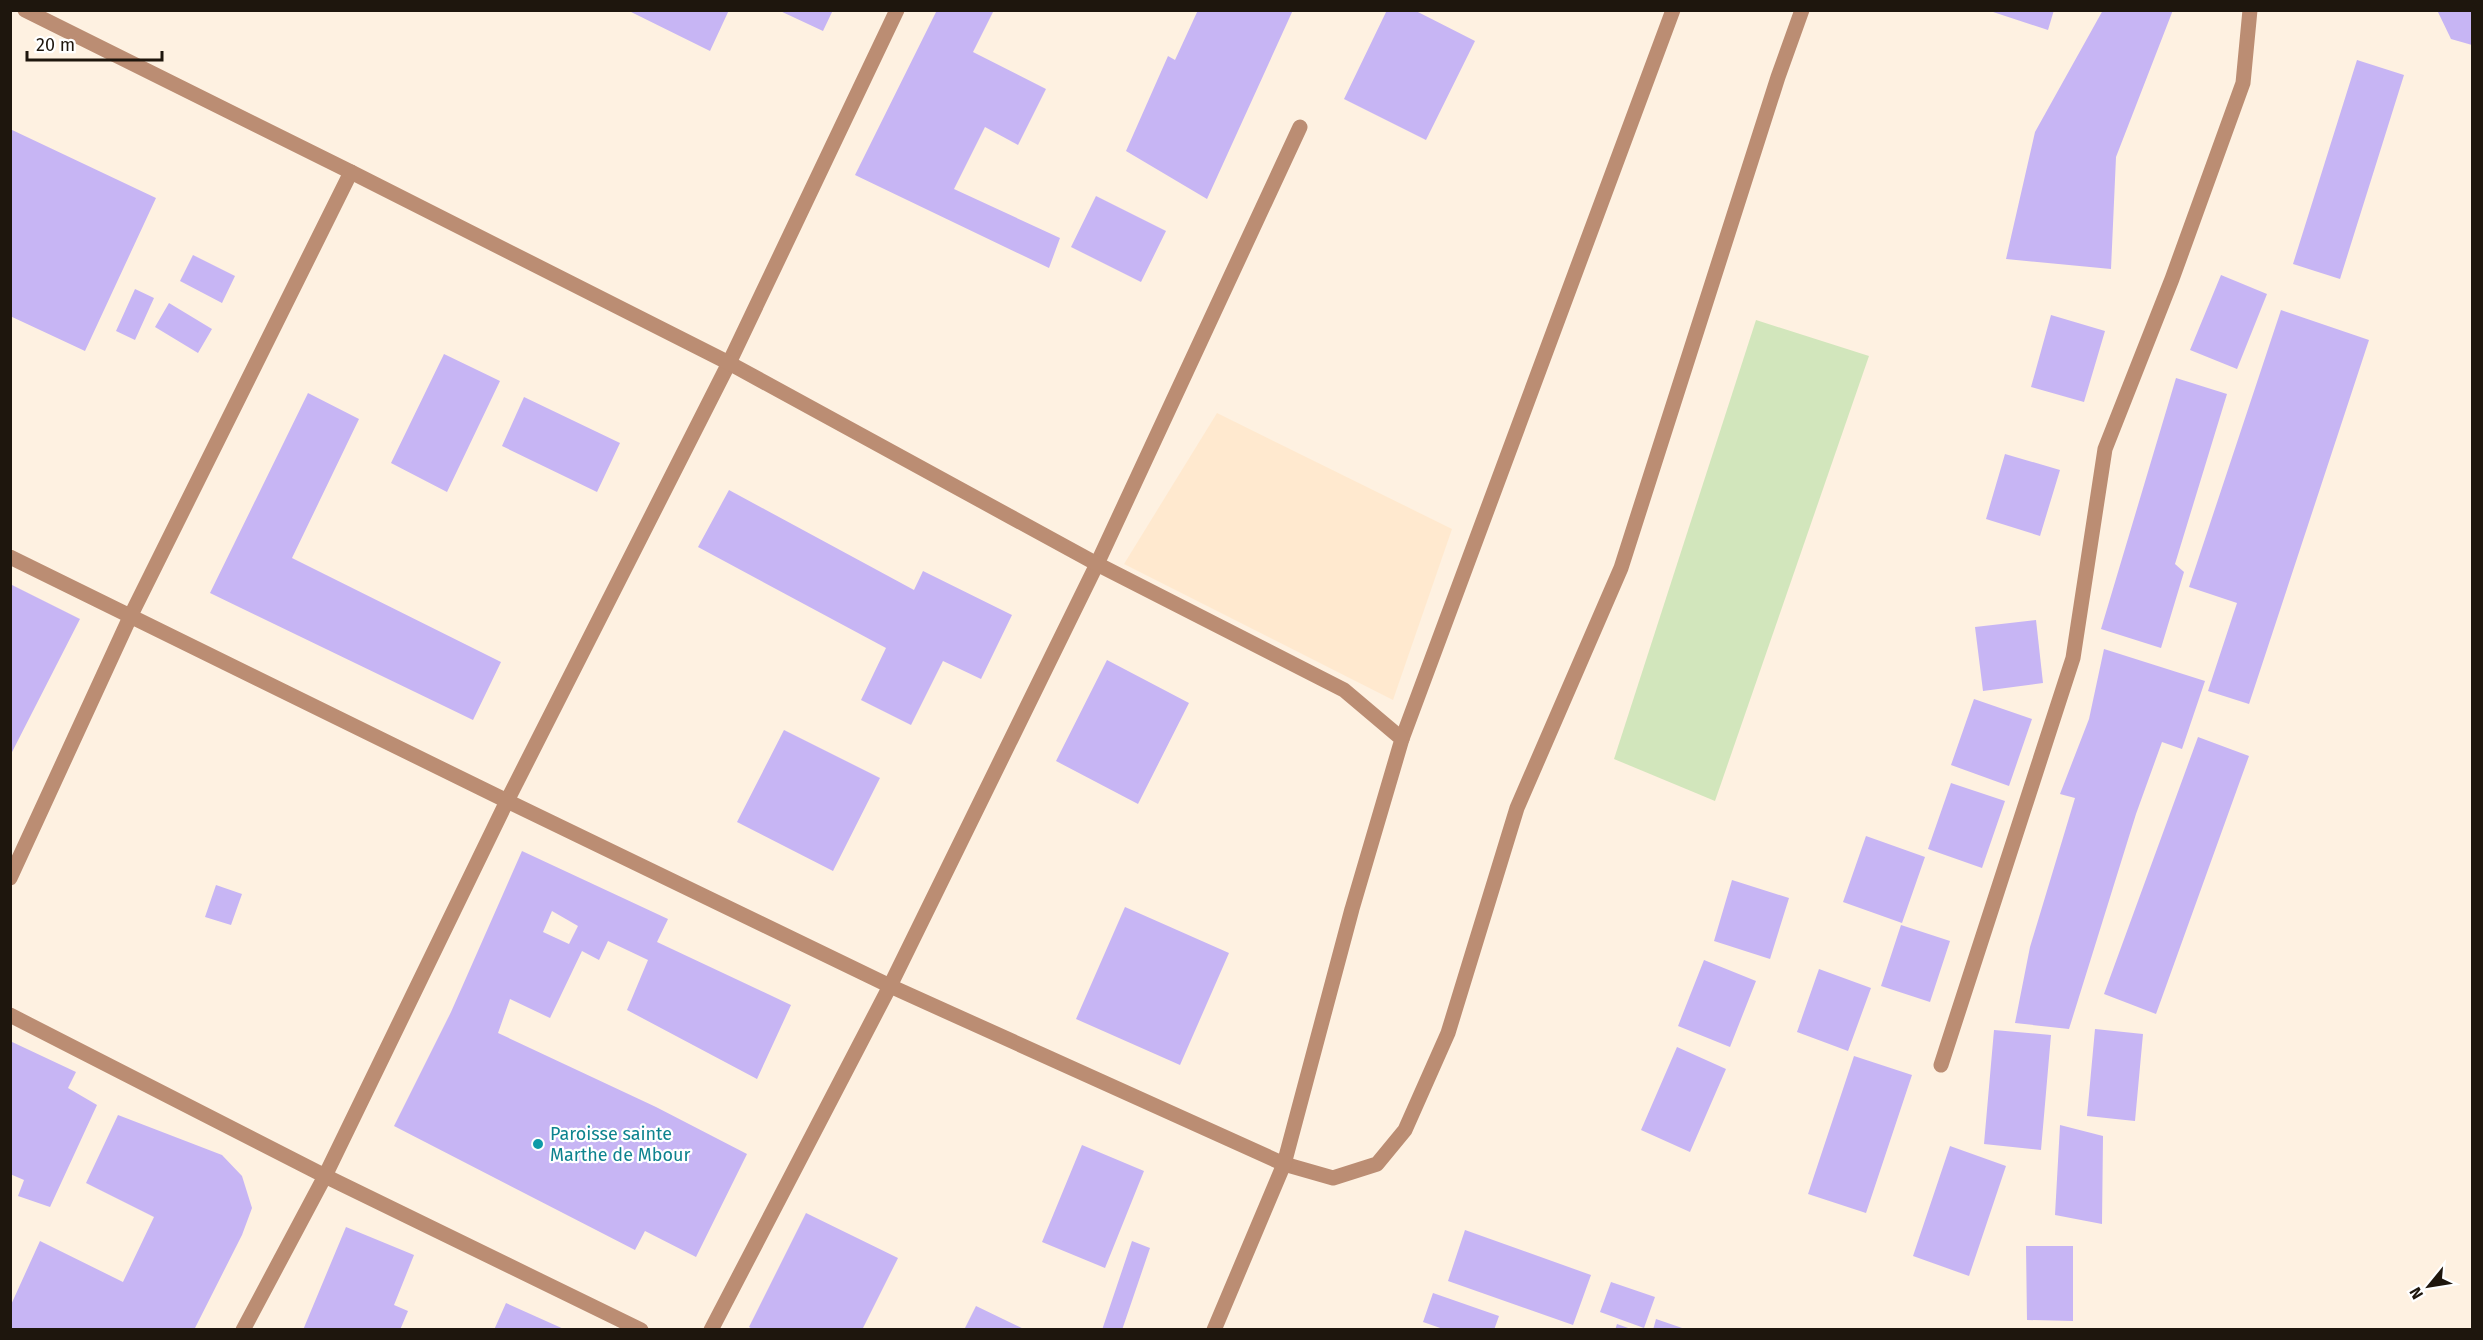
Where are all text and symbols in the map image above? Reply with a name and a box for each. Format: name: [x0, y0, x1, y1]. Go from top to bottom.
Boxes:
scale bar: [27, 24, 162, 62]
text: 20 m: [36, 34, 75, 56]
place label: Paroisse sainte Marthe de Mbour: [550, 1123, 690, 1166]
marker: Paroisse sainte Marthe de Mbour: [531, 1137, 545, 1151]
north arrow: [2399, 1256, 2459, 1316]
text: N: [2406, 1284, 2427, 1303]

